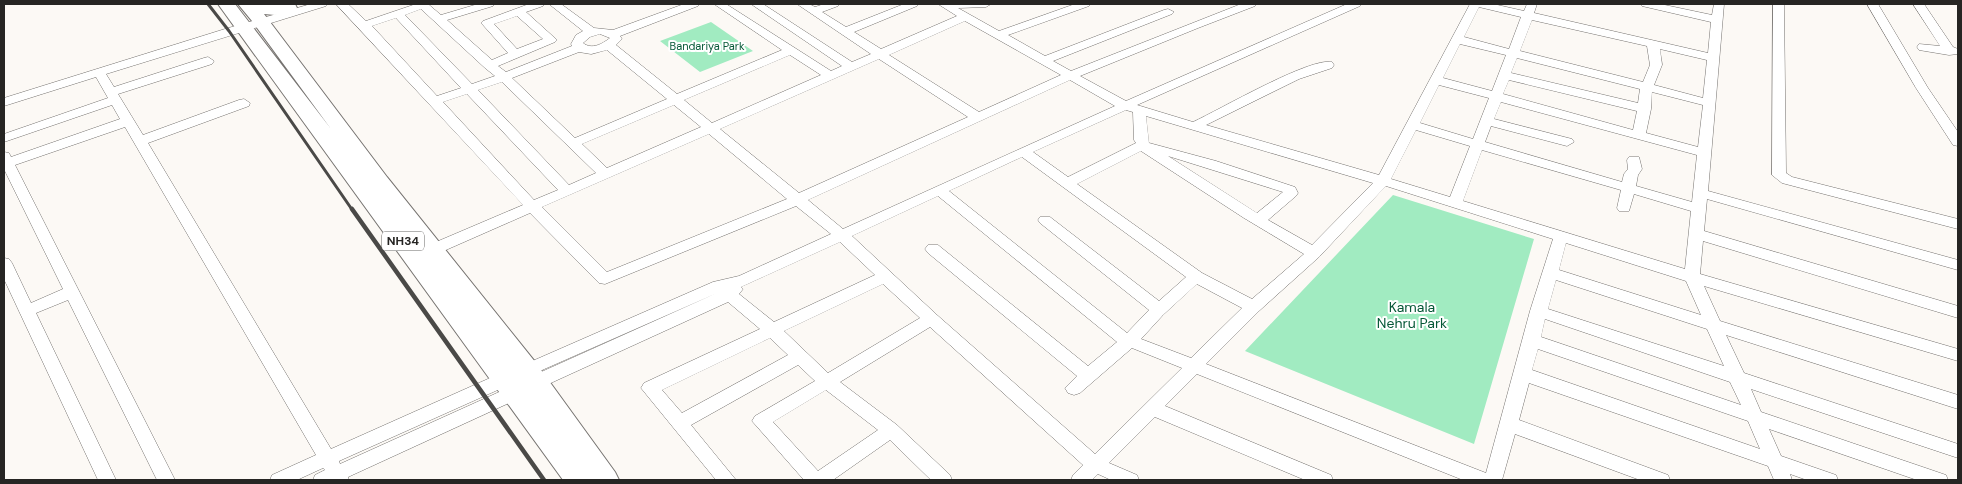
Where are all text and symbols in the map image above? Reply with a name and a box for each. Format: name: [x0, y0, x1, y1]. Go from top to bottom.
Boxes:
park label: Bandariya Park: [670, 39, 745, 53]
road number: NH34: [382, 232, 424, 250]
park label: Kamala Nehru Park: [1377, 298, 1447, 332]

